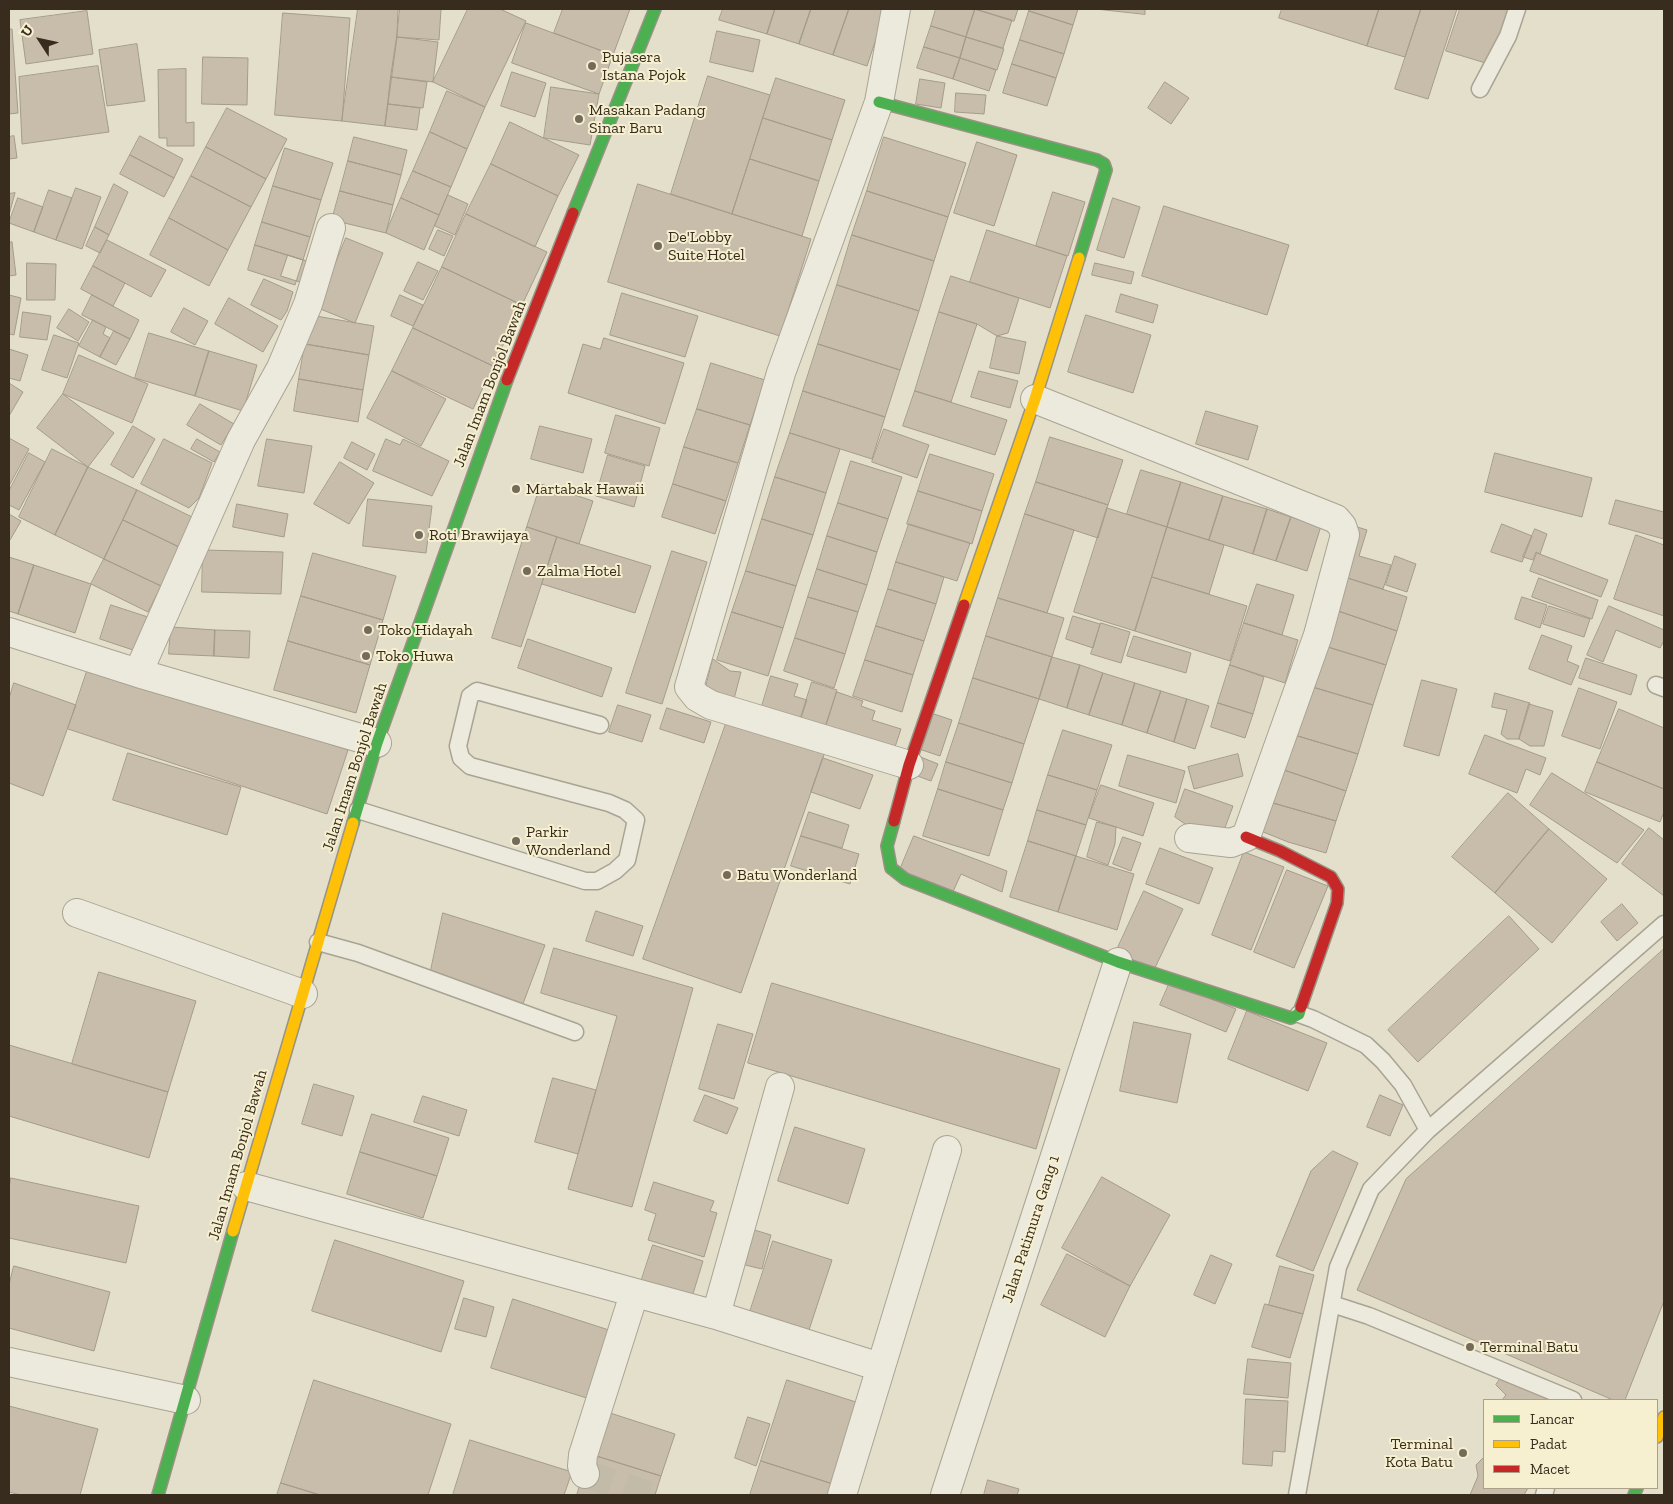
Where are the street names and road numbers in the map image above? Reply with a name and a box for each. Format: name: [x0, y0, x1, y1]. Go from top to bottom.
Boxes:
street label: Jalan Imam Bonjol Bawah: [449, 298, 531, 470]
street label: Jalan Imam Bonjol Bawah: [319, 680, 391, 854]
street label: Jalan Imam Bonjol Bawah: [204, 1067, 272, 1243]
street label: Jalan Patimura Gang 1: [998, 1153, 1064, 1305]

